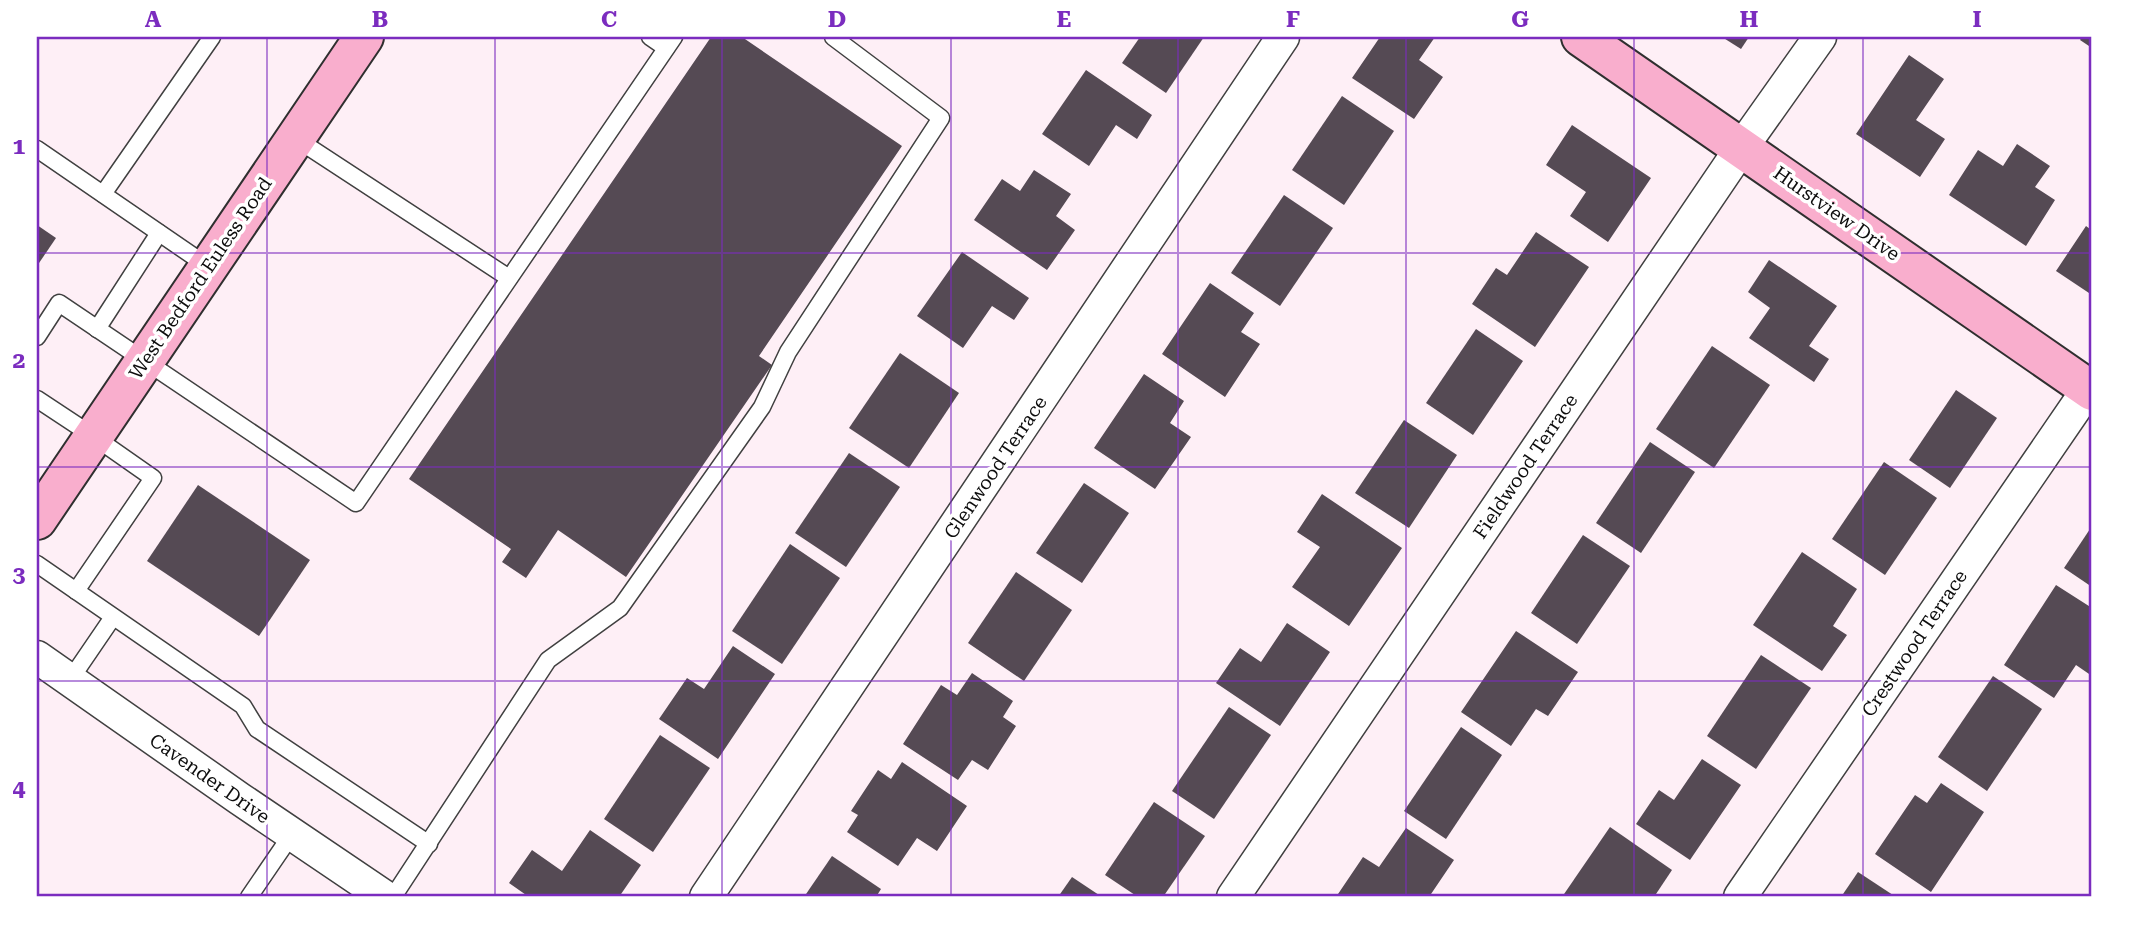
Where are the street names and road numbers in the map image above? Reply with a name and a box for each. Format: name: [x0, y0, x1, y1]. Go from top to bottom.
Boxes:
street label: Hurstview Drive: [1769, 161, 1904, 266]
street label: West Bedford Euless Road: [124, 173, 277, 384]
street label: Fieldwood Terrace: [1468, 389, 1582, 543]
street label: Glenwood Terrace: [939, 392, 1052, 543]
street label: Crestwood Terrace: [1857, 565, 1972, 721]
street label: Cavender Drive: [145, 728, 274, 828]

